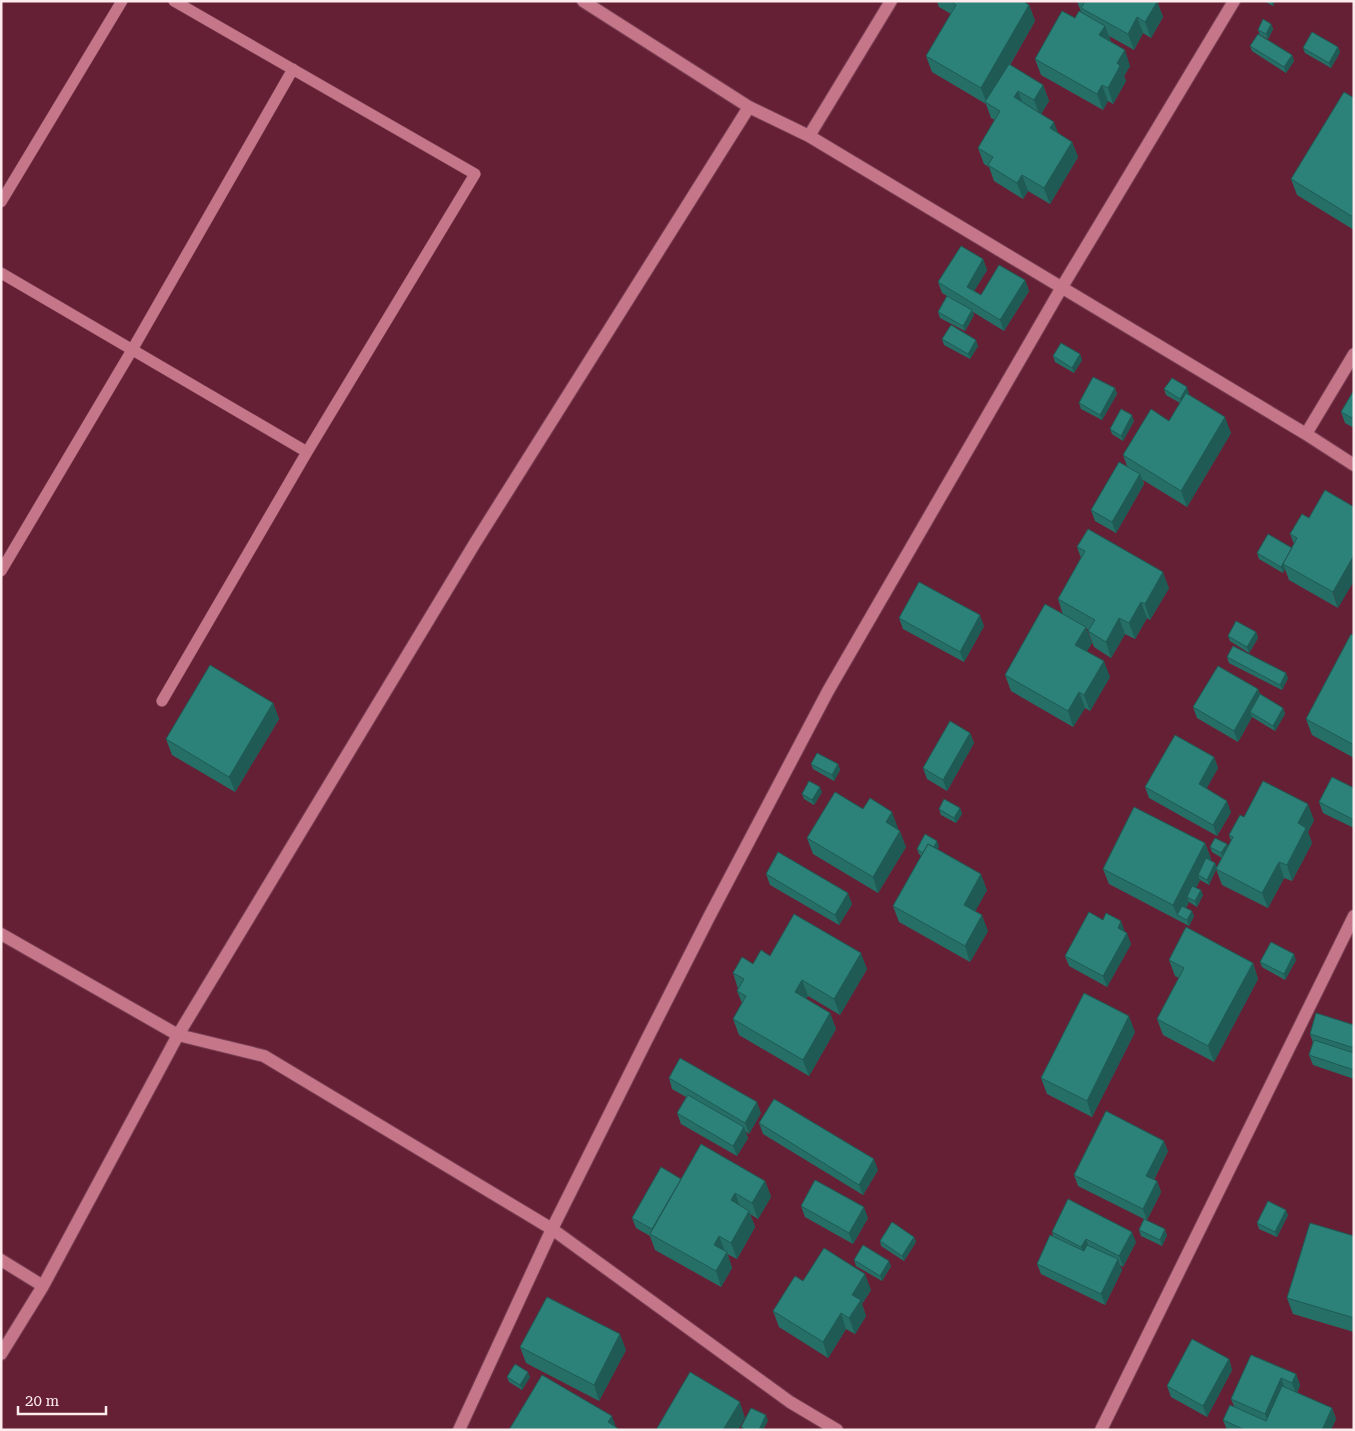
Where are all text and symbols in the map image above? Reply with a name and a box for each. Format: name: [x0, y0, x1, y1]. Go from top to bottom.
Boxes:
scale bar: [18, 1384, 105, 1416]
text: 20 m: [25, 1392, 60, 1410]

